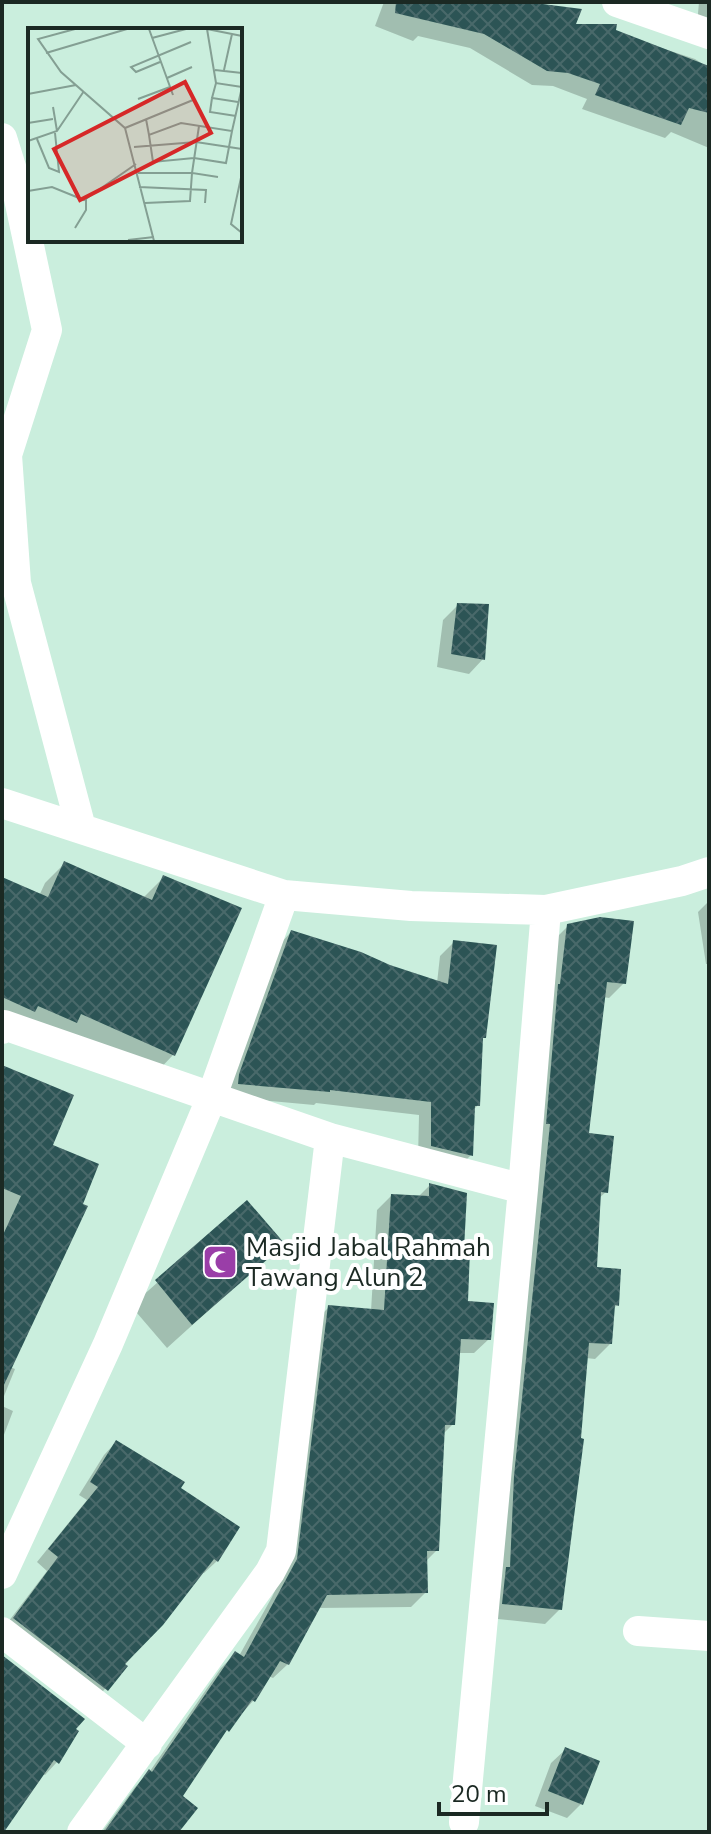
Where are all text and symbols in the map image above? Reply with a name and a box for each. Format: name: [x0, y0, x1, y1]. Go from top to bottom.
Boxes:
inset map: [28, 28, 242, 242]
place label: Masjid Jabal Rahmah Tawang Alun 2: [246, 1230, 491, 1295]
mosque icon: Masjid Jabal Rahmah Tawang Alun 2: [201, 1243, 239, 1281]
scale bar: [439, 1766, 547, 1816]
text: 20 m: [451, 1778, 507, 1810]

